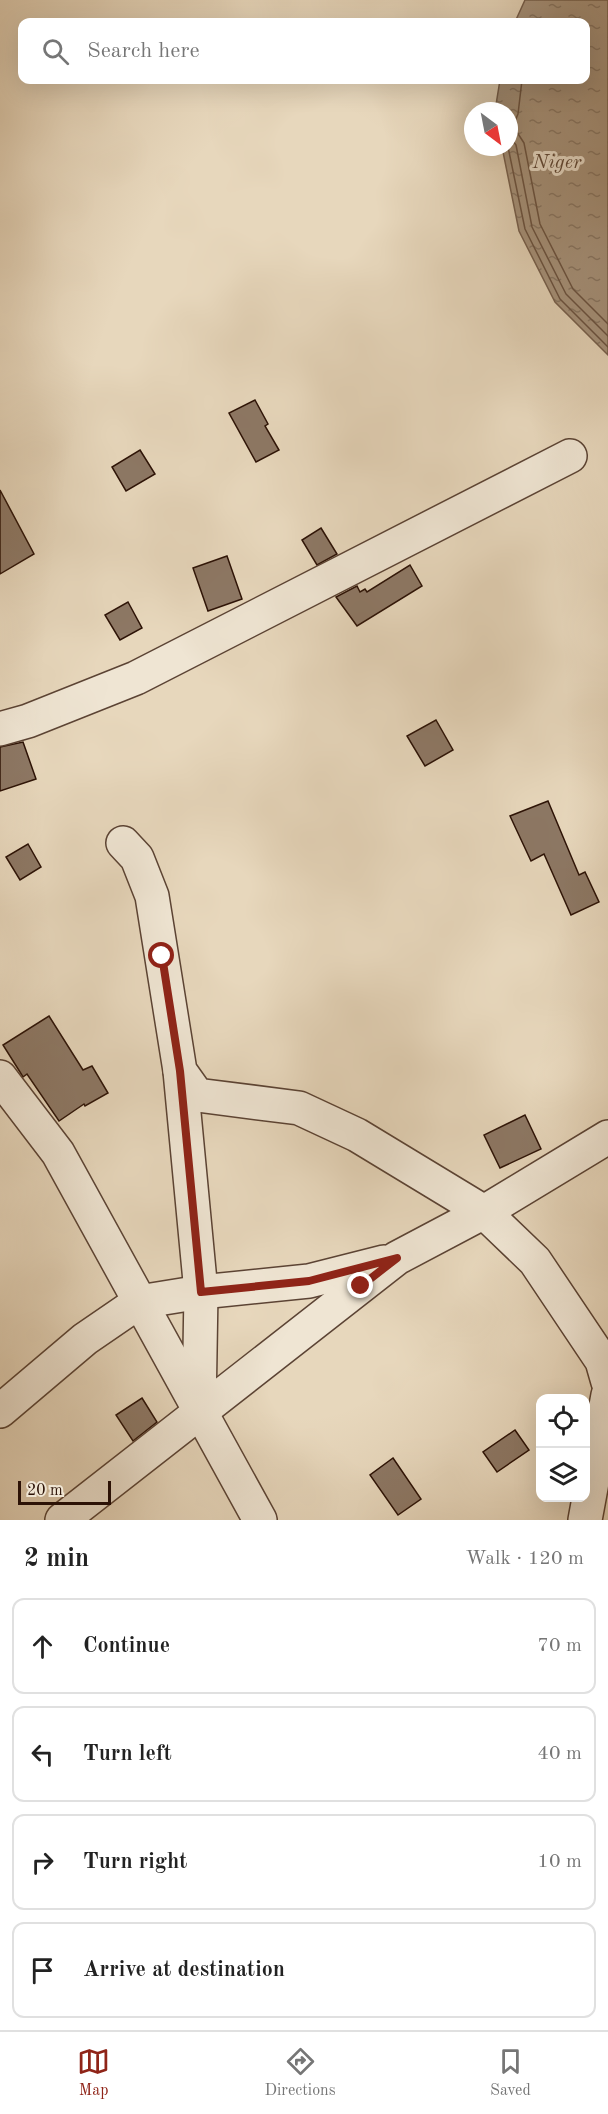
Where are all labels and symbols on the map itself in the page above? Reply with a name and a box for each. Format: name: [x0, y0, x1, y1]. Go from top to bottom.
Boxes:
north arrow: [464, 102, 518, 156]
water label: Niger: [532, 153, 582, 173]
route start: [148, 942, 174, 968]
route end: [347, 1272, 373, 1298]
scale bar: [18, 1478, 111, 1506]

